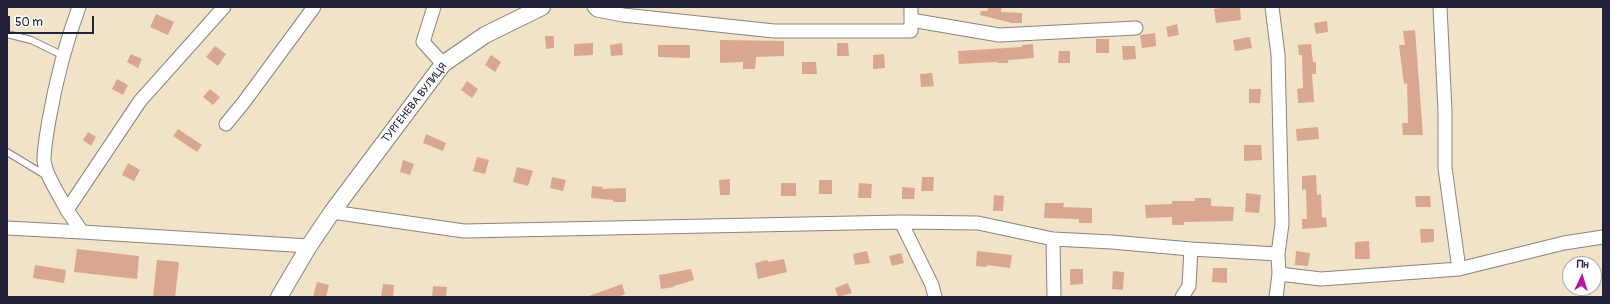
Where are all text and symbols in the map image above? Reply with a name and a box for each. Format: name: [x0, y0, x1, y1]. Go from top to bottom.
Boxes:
scale bar: [10, 8, 96, 34]
text: 50 m: [15, 15, 43, 30]
street label: ТУРГЕНЕВА ВУЛИЦЯ: [380, 60, 450, 146]
north arrow: [1562, 256, 1602, 296]
text: Пн: [1576, 258, 1589, 271]

